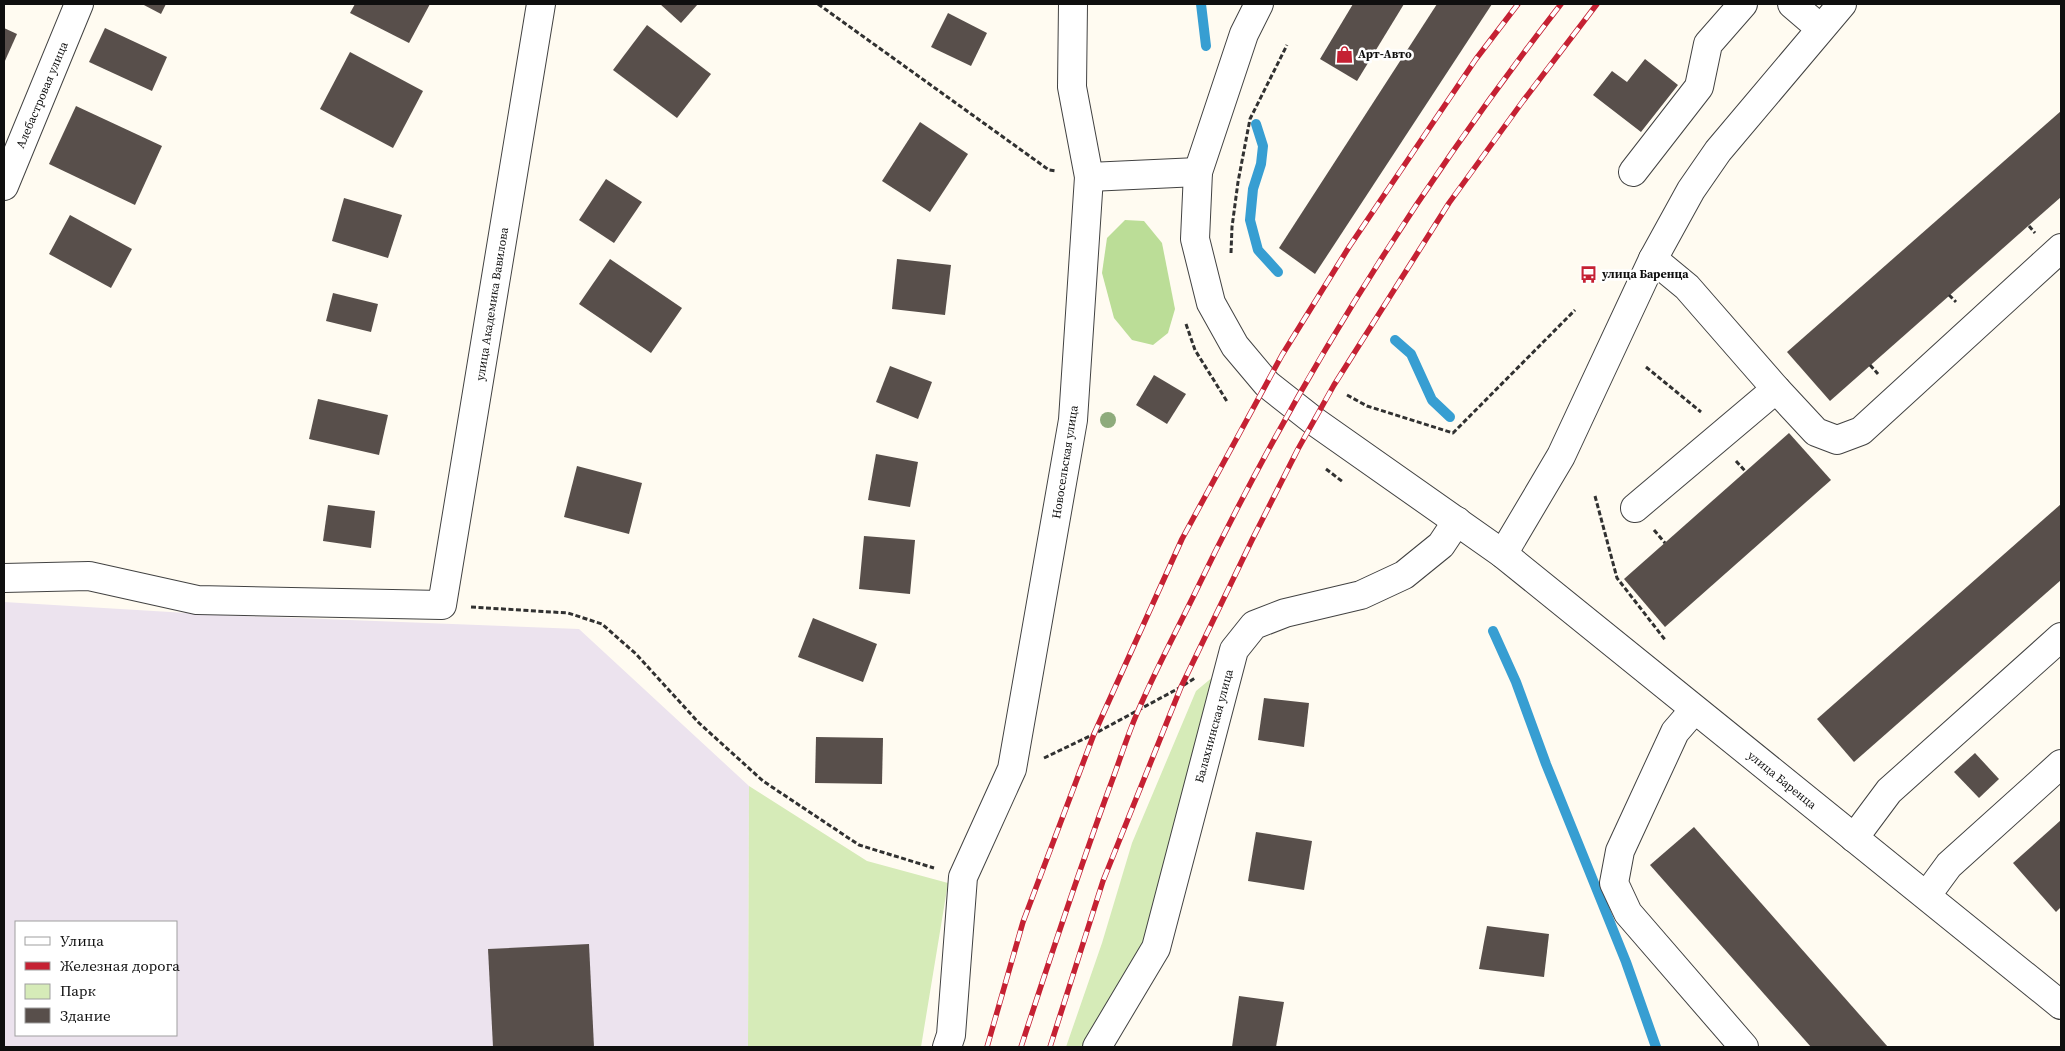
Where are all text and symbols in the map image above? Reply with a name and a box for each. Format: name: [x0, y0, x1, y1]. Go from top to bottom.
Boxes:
street label: Алебастровая улица: [12, 38, 72, 151]
shop icon: Арт-Авто: [1334, 44, 1354, 64]
place label: Арт-Авто: [1358, 46, 1412, 62]
street label: улица Академика Вавилова: [472, 225, 512, 382]
bus stop icon: улица Баренца: [1578, 264, 1598, 284]
place label: улица Баренца: [1601, 266, 1689, 282]
street label: Новосельская улица: [1048, 403, 1082, 520]
street label: Балахнинская улица: [1191, 667, 1237, 785]
street label: улица Баренца: [1744, 747, 1820, 813]
legend: [15, 921, 178, 1036]
text: Улица: [60, 930, 104, 951]
text: Железная дорога: [60, 955, 180, 976]
text: Парк: [60, 980, 96, 1001]
text: Здание: [60, 1005, 111, 1026]

